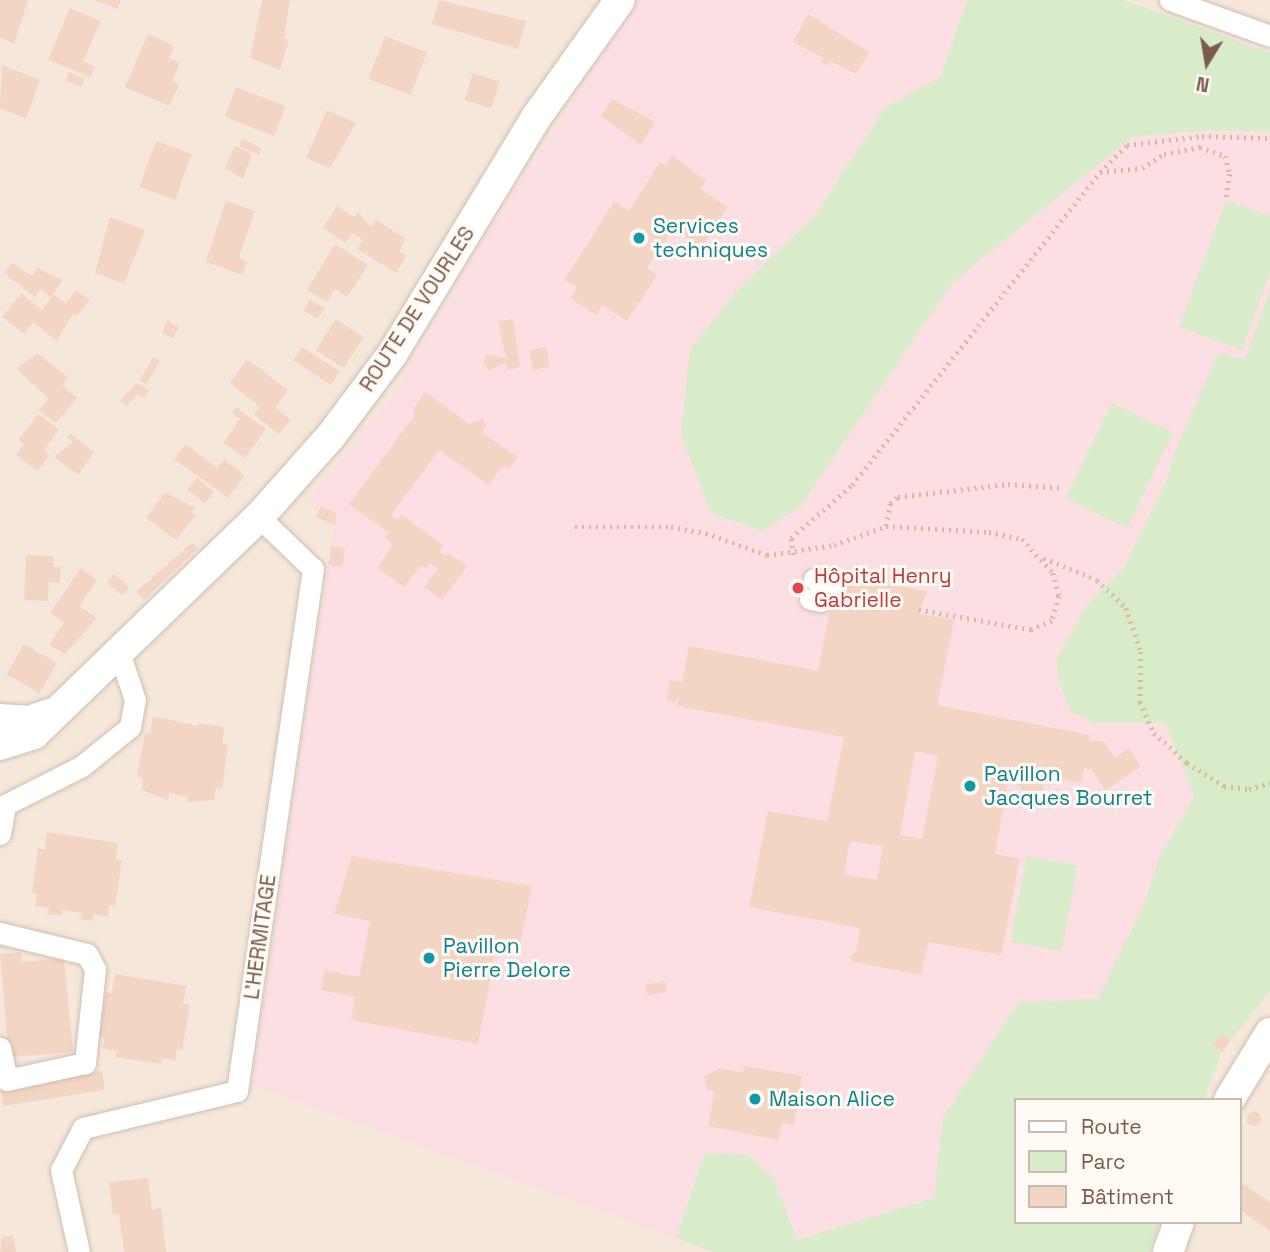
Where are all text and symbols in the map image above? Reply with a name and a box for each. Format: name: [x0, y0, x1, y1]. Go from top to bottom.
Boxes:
north arrow: [1172, 28, 1242, 98]
text: N: [1194, 71, 1212, 98]
place label: Services techniques: [653, 213, 768, 263]
street label: ROUTE DE VOURLES: [354, 222, 480, 396]
marker: Services techniques: [631, 230, 647, 246]
place label: Hôpital Henry Gabrielle: [814, 563, 951, 613]
marker: Hôpital Henry Gabrielle: [788, 578, 808, 598]
place label: Pavillon Jacques Bourret: [984, 761, 1152, 811]
marker: Pavillon Jacques Bourret: [962, 778, 978, 794]
street label: L'HERMITAGE: [239, 873, 281, 1001]
place label: Pavillon Pierre Delore: [443, 933, 571, 983]
marker: Pavillon Pierre Delore: [421, 950, 437, 966]
place label: Maison Alice: [769, 1086, 895, 1112]
marker: Maison Alice: [747, 1091, 763, 1107]
legend: [1014, 1098, 1242, 1224]
text: Route: [1081, 1113, 1142, 1140]
text: Parc: [1081, 1148, 1126, 1175]
text: Bâtiment: [1081, 1183, 1174, 1210]

